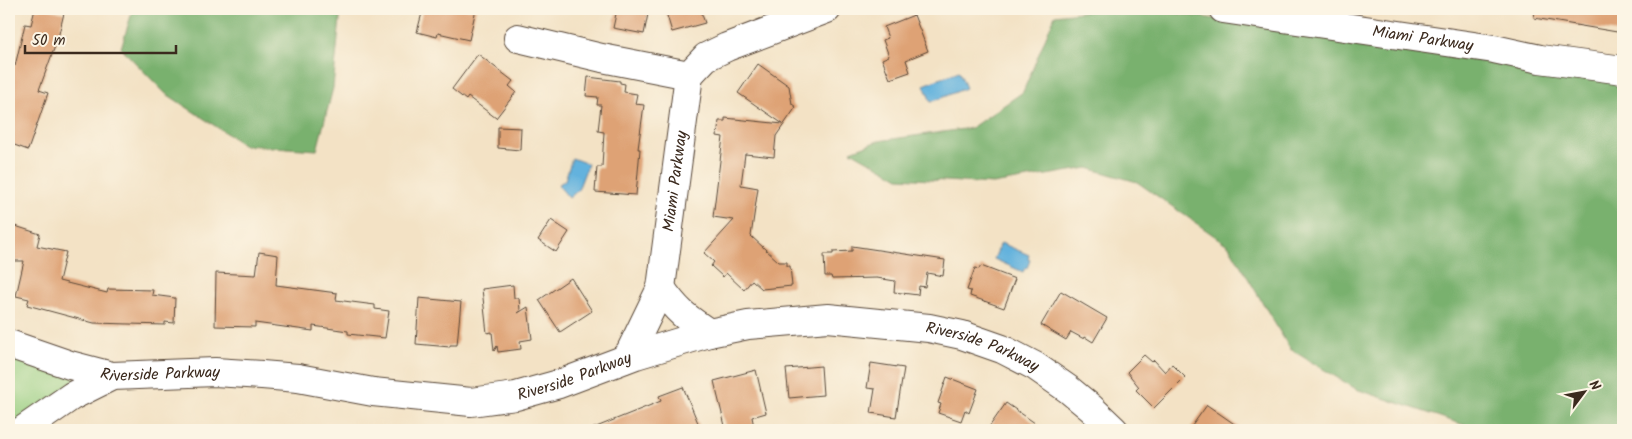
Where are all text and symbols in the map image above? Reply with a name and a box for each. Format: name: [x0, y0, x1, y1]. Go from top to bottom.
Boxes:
street label: Miami Parkway: [1371, 19, 1475, 58]
scale bar: [25, 22, 176, 54]
text: 50 m: [32, 29, 66, 53]
street label: Miami Parkway: [656, 129, 694, 233]
street label: Riverside Parkway: [923, 315, 1044, 379]
street label: Riverside Parkway: [514, 345, 636, 408]
street label: Riverside Parkway: [98, 359, 221, 389]
north arrow: [1560, 366, 1610, 416]
text: N: [1583, 376, 1606, 395]

